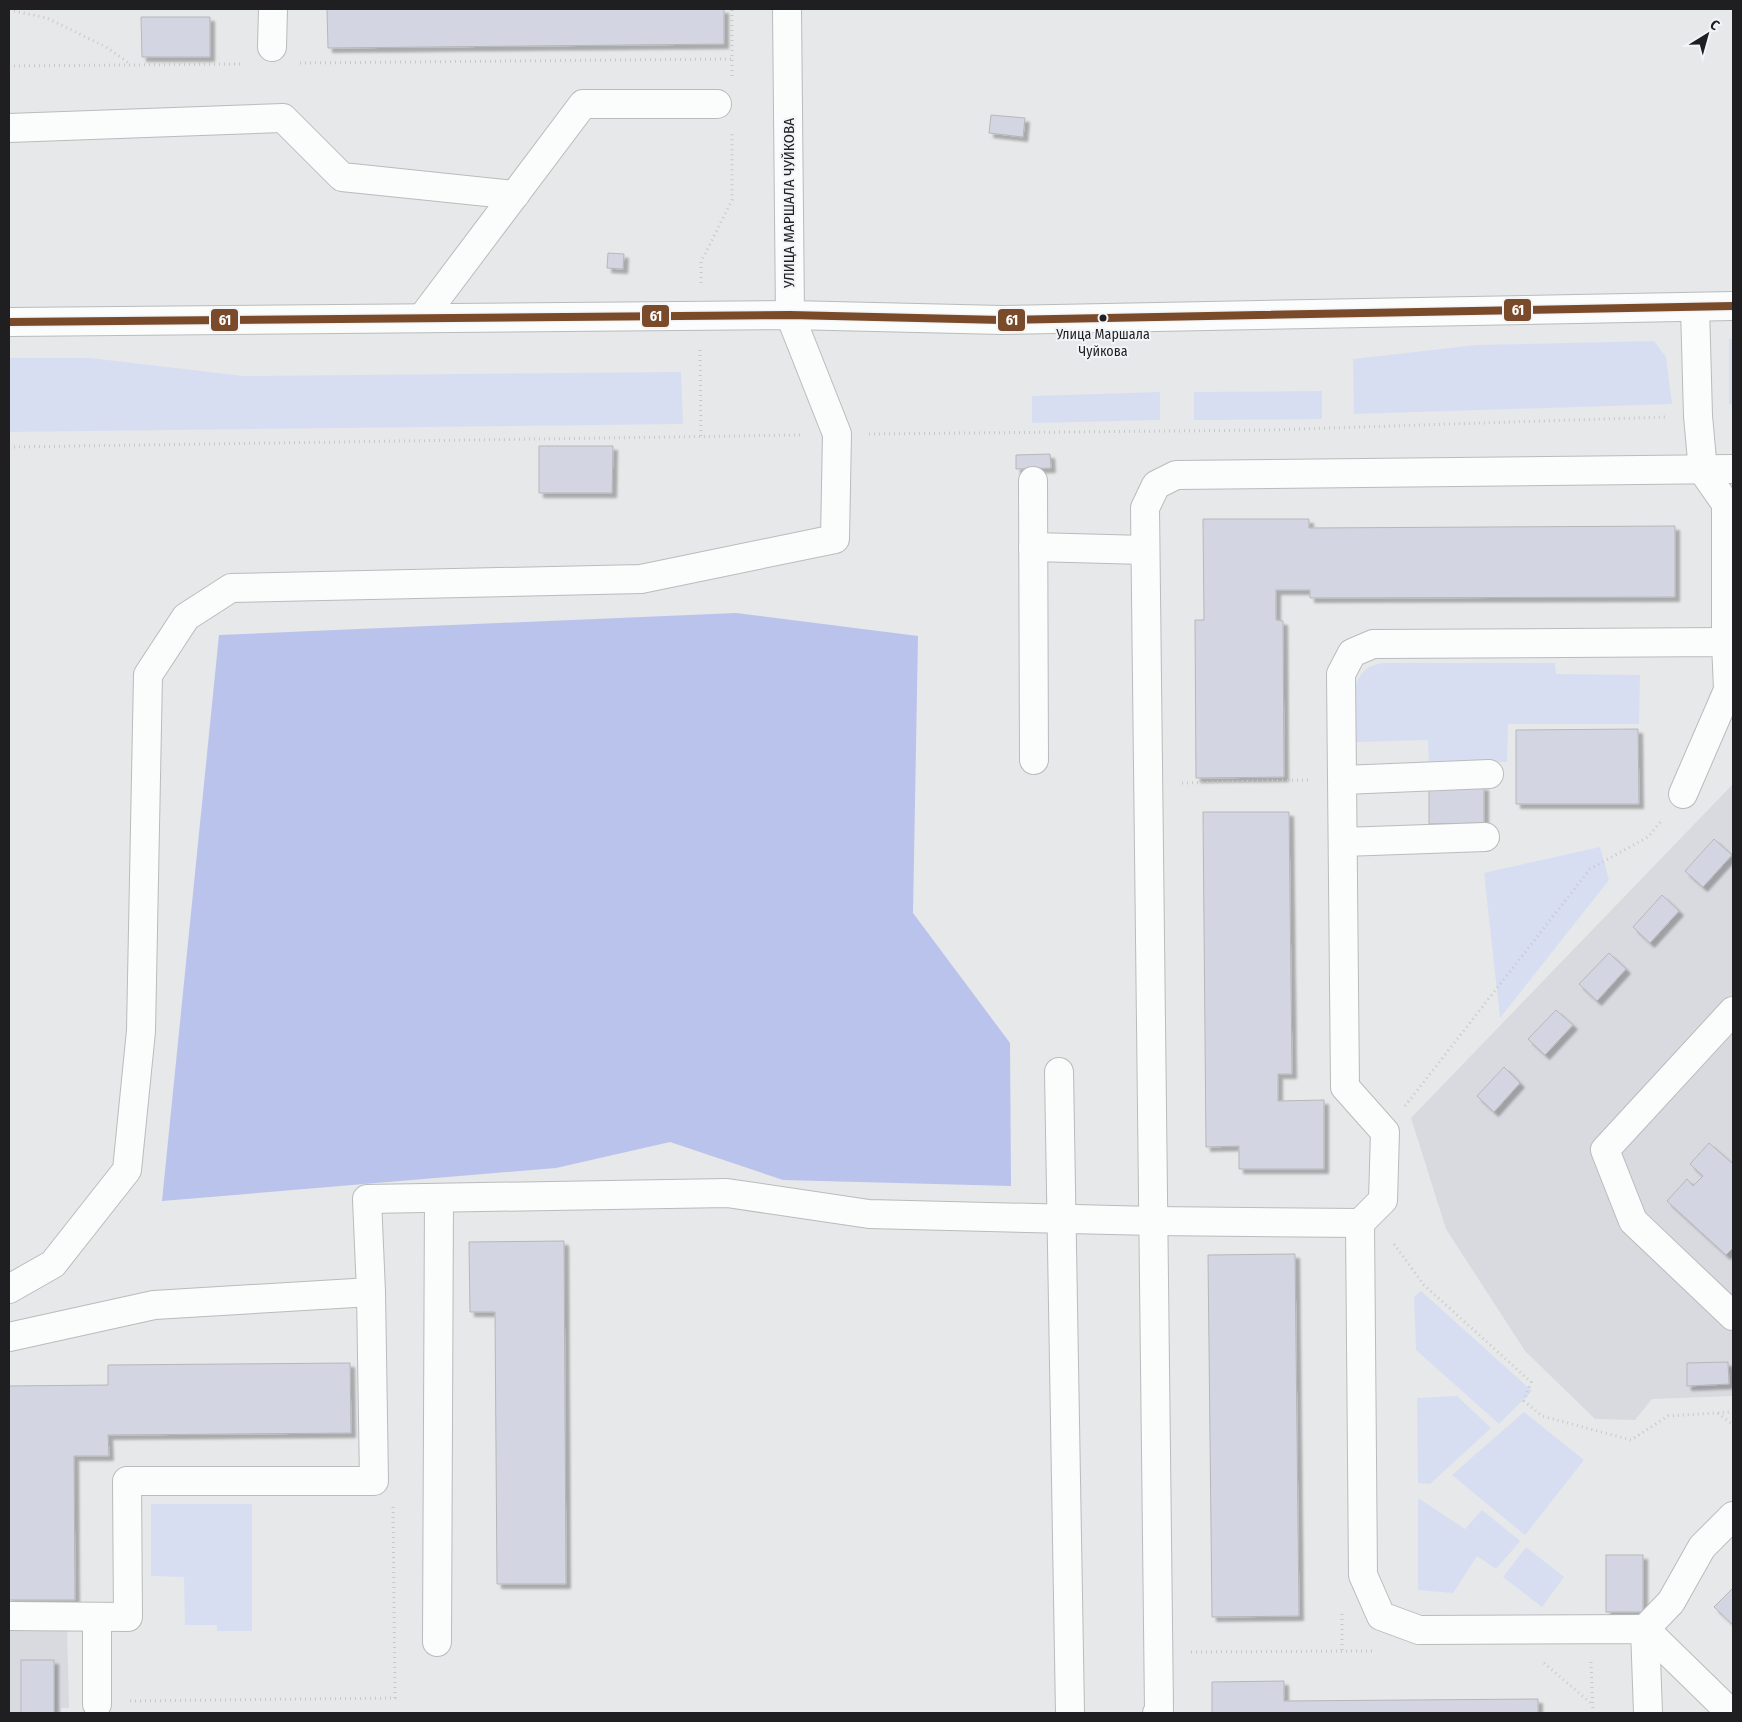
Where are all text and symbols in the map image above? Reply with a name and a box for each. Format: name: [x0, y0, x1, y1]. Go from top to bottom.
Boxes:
north arrow: [1682, 10, 1732, 60]
text: С: [1706, 16, 1723, 34]
street label: УЛИЦА МАРШАЛА ЧУЙКОВА: [780, 118, 798, 289]
line badge: 61: [1503, 298, 1532, 322]
text: 61: [1512, 302, 1524, 319]
line badge: 61: [641, 304, 670, 328]
line badge: 61: [210, 308, 239, 332]
text: 61: [650, 308, 662, 325]
line badge: 61: [997, 308, 1026, 332]
text: 61: [219, 312, 231, 329]
text: 61: [1006, 312, 1018, 329]
marker: Улица Маршала Чуйкова: [1098, 313, 1108, 323]
place label: Улица Маршала Чуйкова: [1055, 326, 1150, 360]

